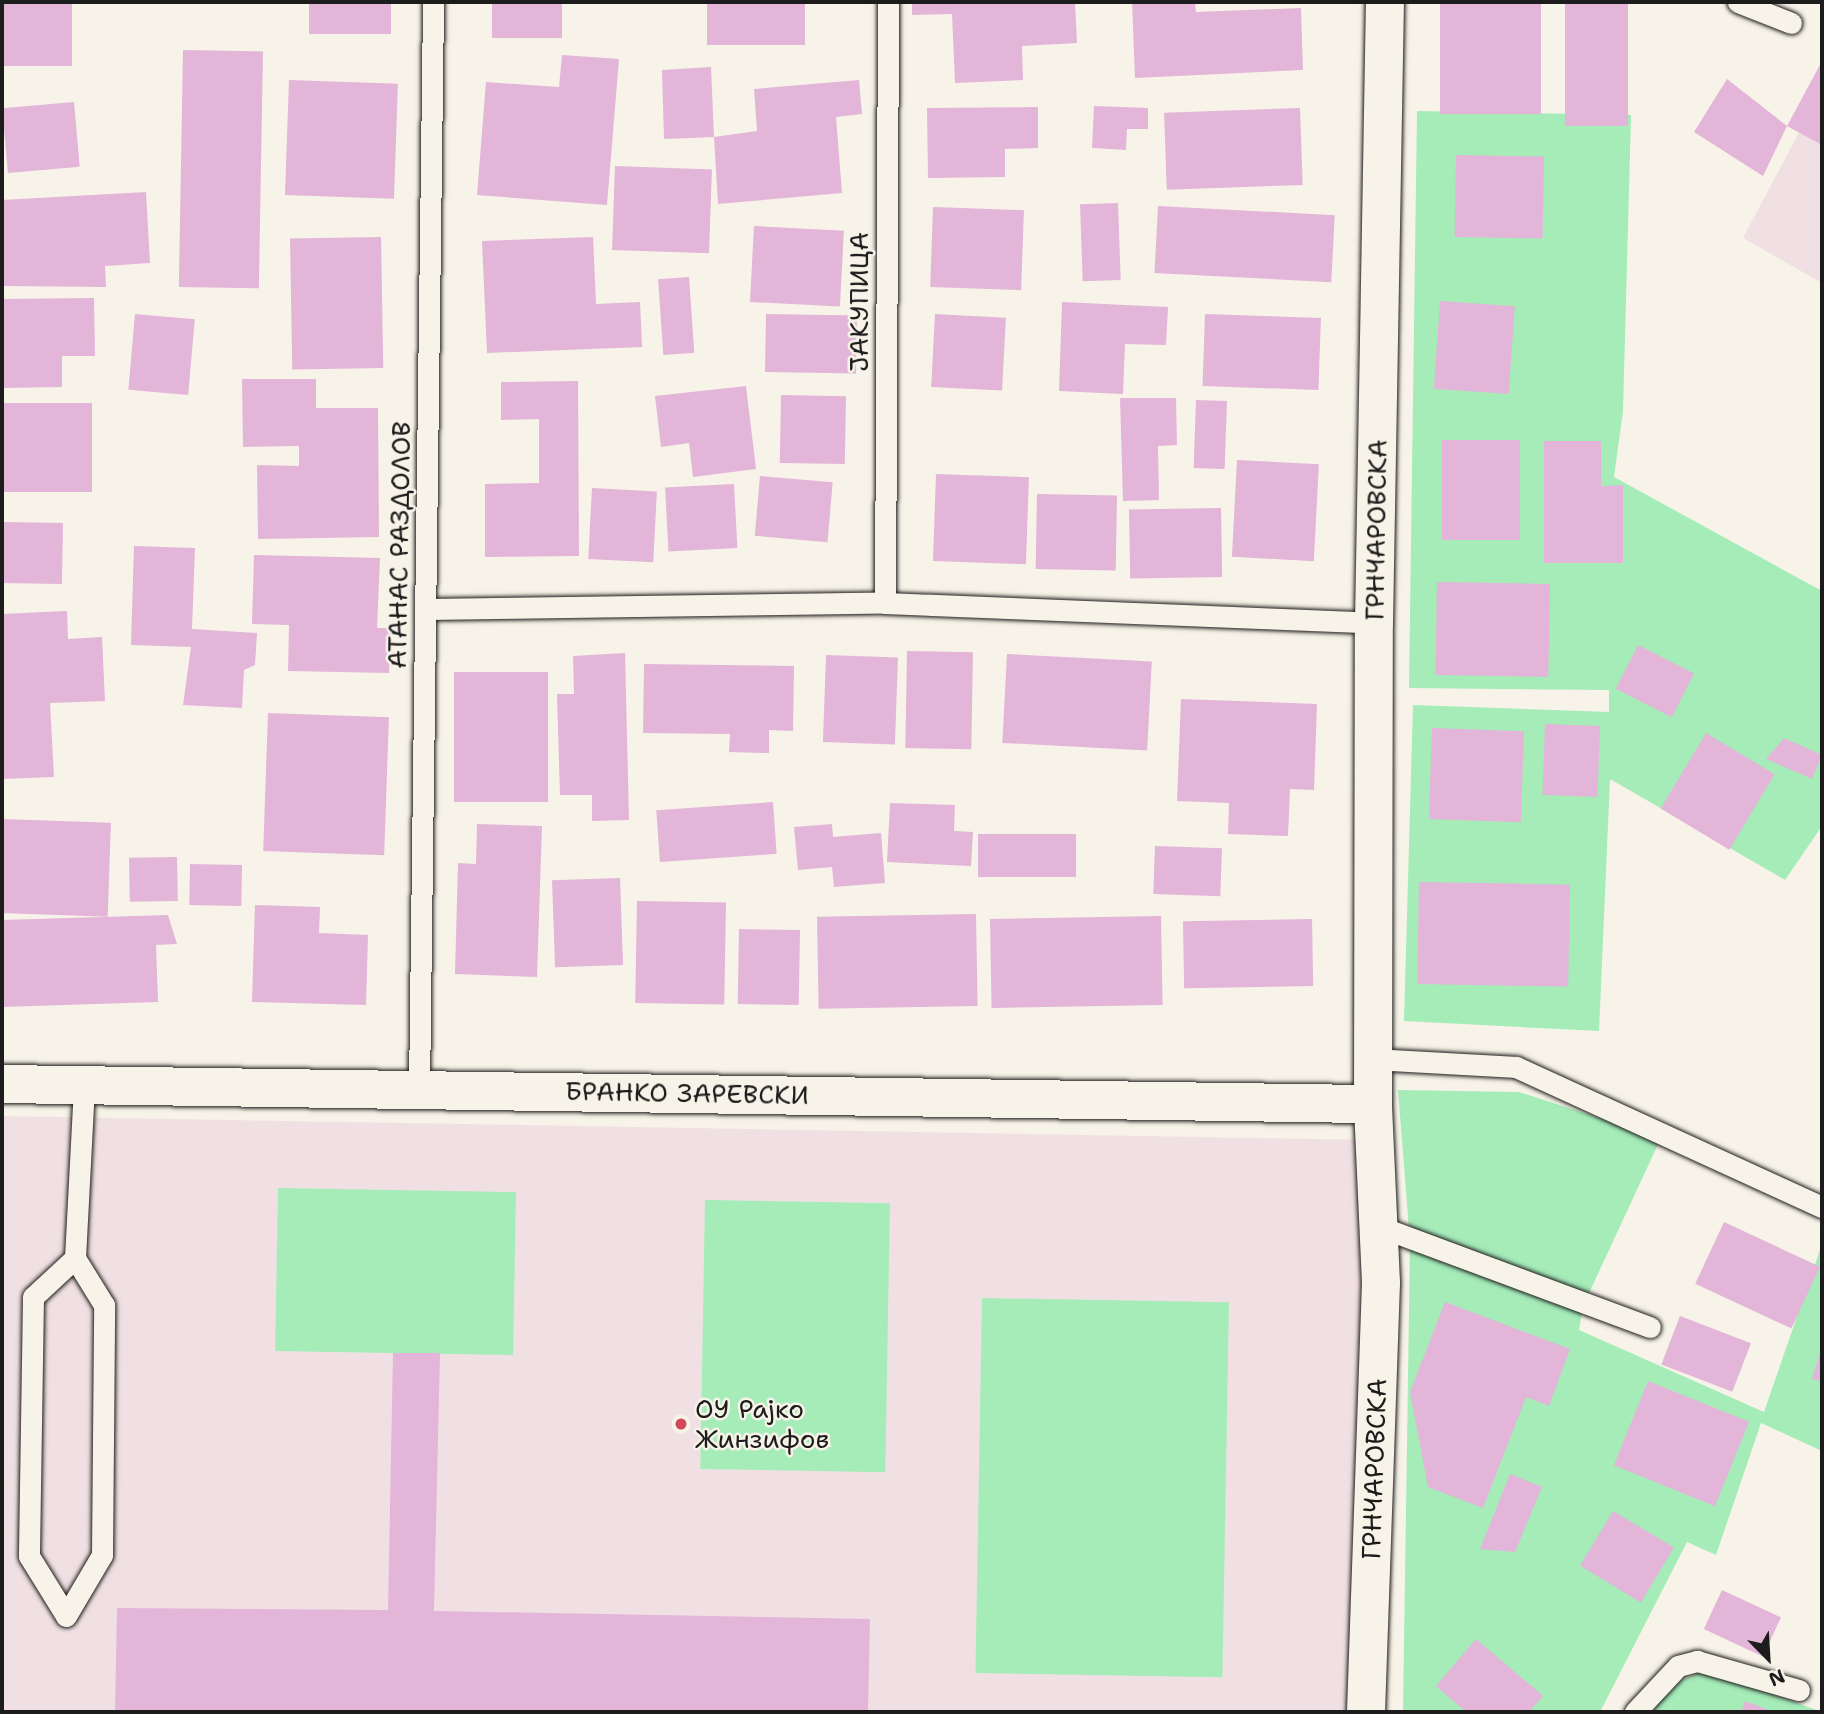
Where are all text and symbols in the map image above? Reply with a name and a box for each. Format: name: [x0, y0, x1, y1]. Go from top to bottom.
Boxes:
street label: ЈАКУПИЦА: [843, 232, 875, 372]
street label: АТАНАС РАЗДОЛОВ: [381, 421, 417, 669]
street label: ГРНЧАРОВСКА: [1359, 439, 1393, 621]
street label: БРАНКО ЗАРЕВСКИ: [565, 1075, 809, 1111]
street label: ГРНЧАРОВСКА: [1355, 1378, 1393, 1560]
place label: ОУ Рајко Жинзифов: [695, 1393, 829, 1454]
marker: ОУ Рајко Жинзифов: [673, 1416, 689, 1432]
north arrow: [1733, 1623, 1803, 1693]
text: N: [1765, 1663, 1789, 1692]

